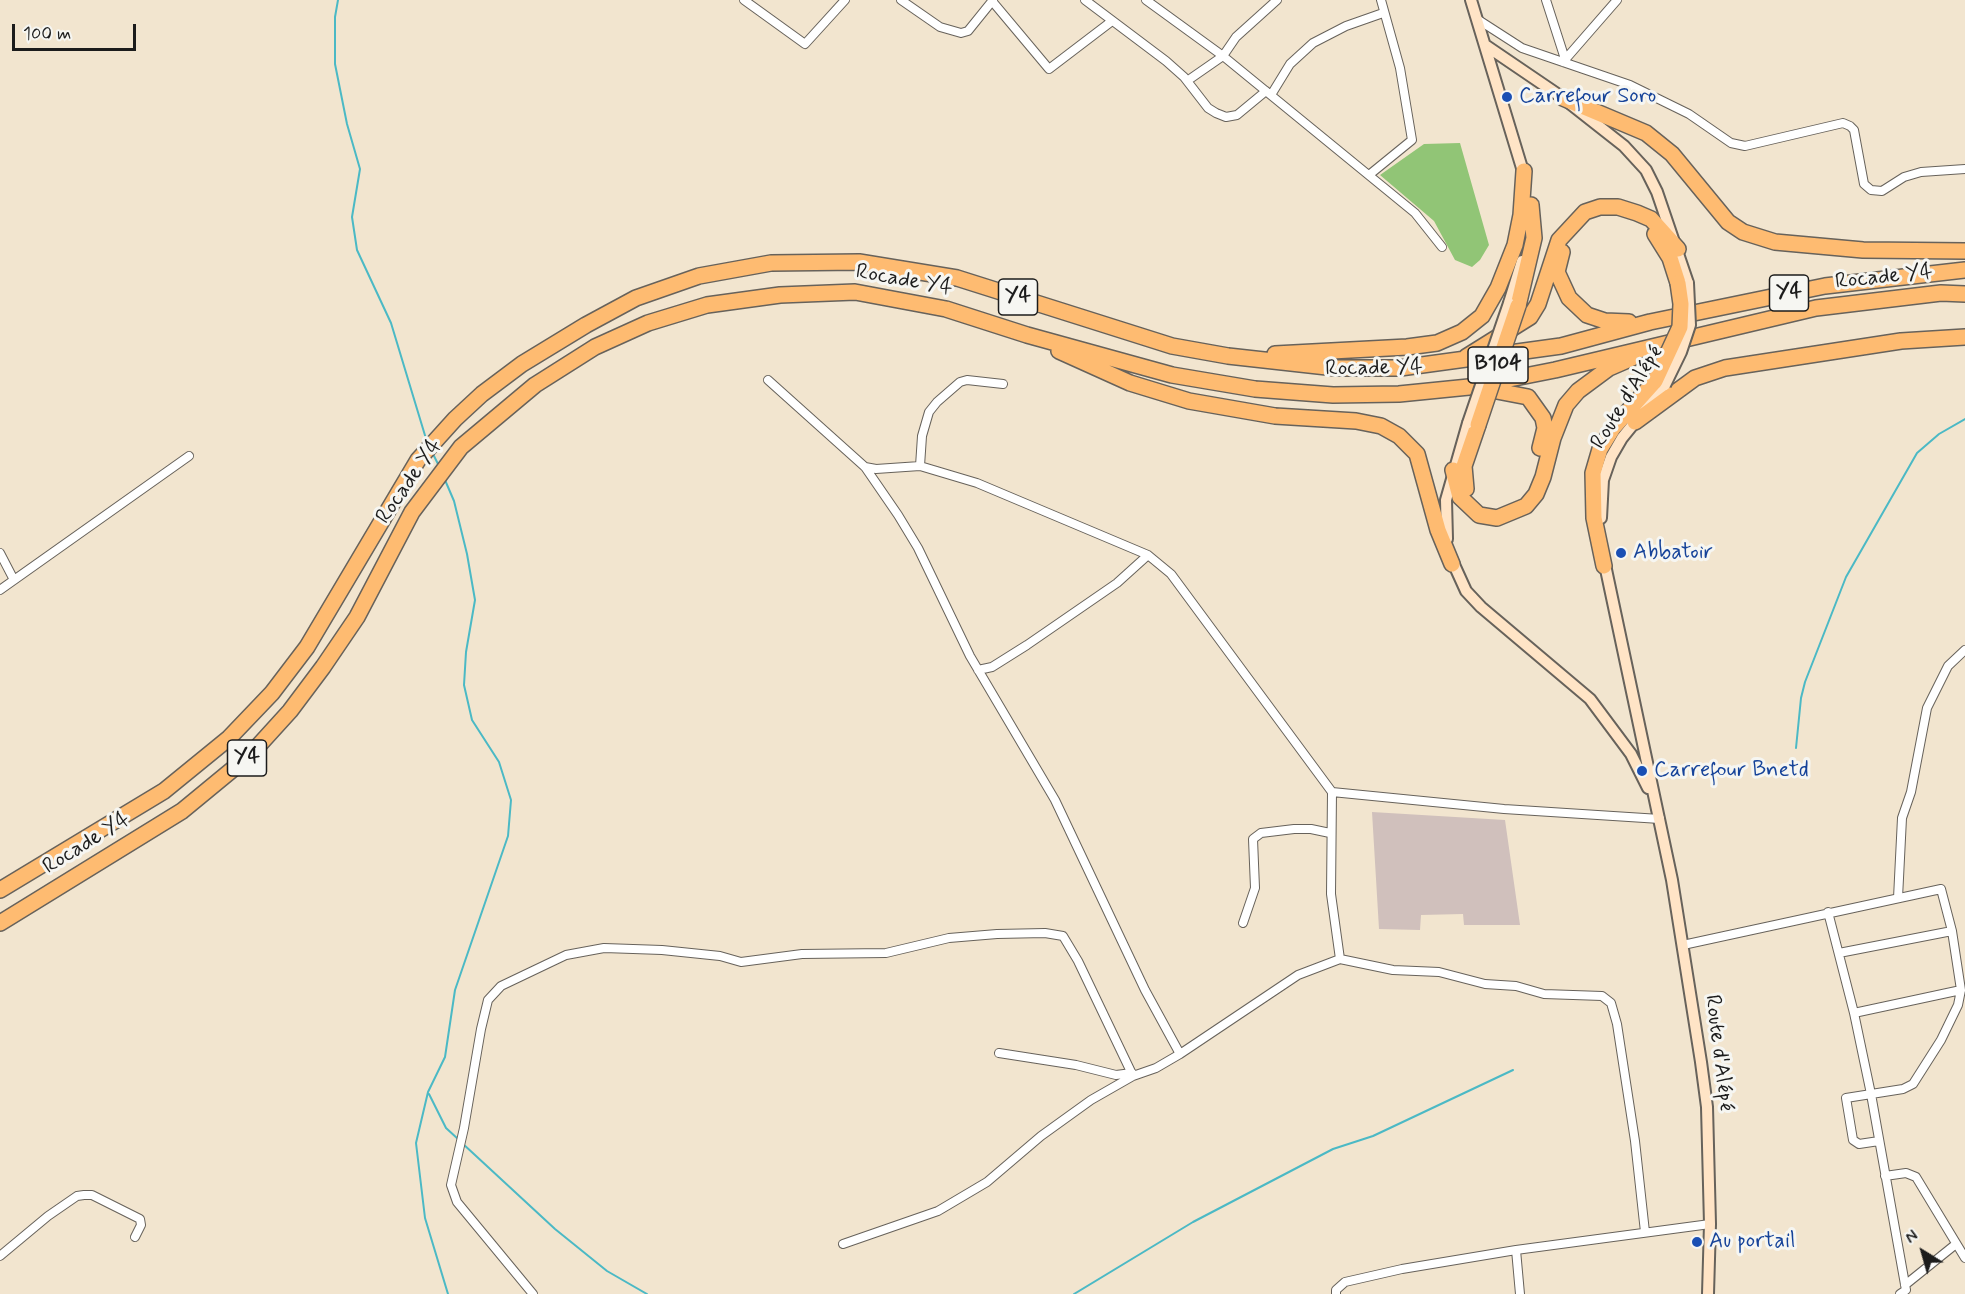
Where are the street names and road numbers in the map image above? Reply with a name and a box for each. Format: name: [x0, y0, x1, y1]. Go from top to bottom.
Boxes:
street label: Rocade Y4: [854, 260, 954, 302]
street label: Rocade Y4: [1834, 260, 1934, 296]
road number: Y4: [1770, 275, 1808, 311]
road number: Y4: [998, 279, 1038, 315]
street label: Route d'Alépé: [1586, 341, 1670, 455]
road number: B104: [1468, 347, 1528, 383]
street label: Rocade Y4: [1325, 355, 1423, 383]
street label: Rocade Y4: [371, 434, 449, 530]
road number: Y4: [228, 740, 266, 776]
street label: Rocade Y4: [39, 807, 135, 881]
street label: Route d'Alépé: [1698, 993, 1738, 1113]

